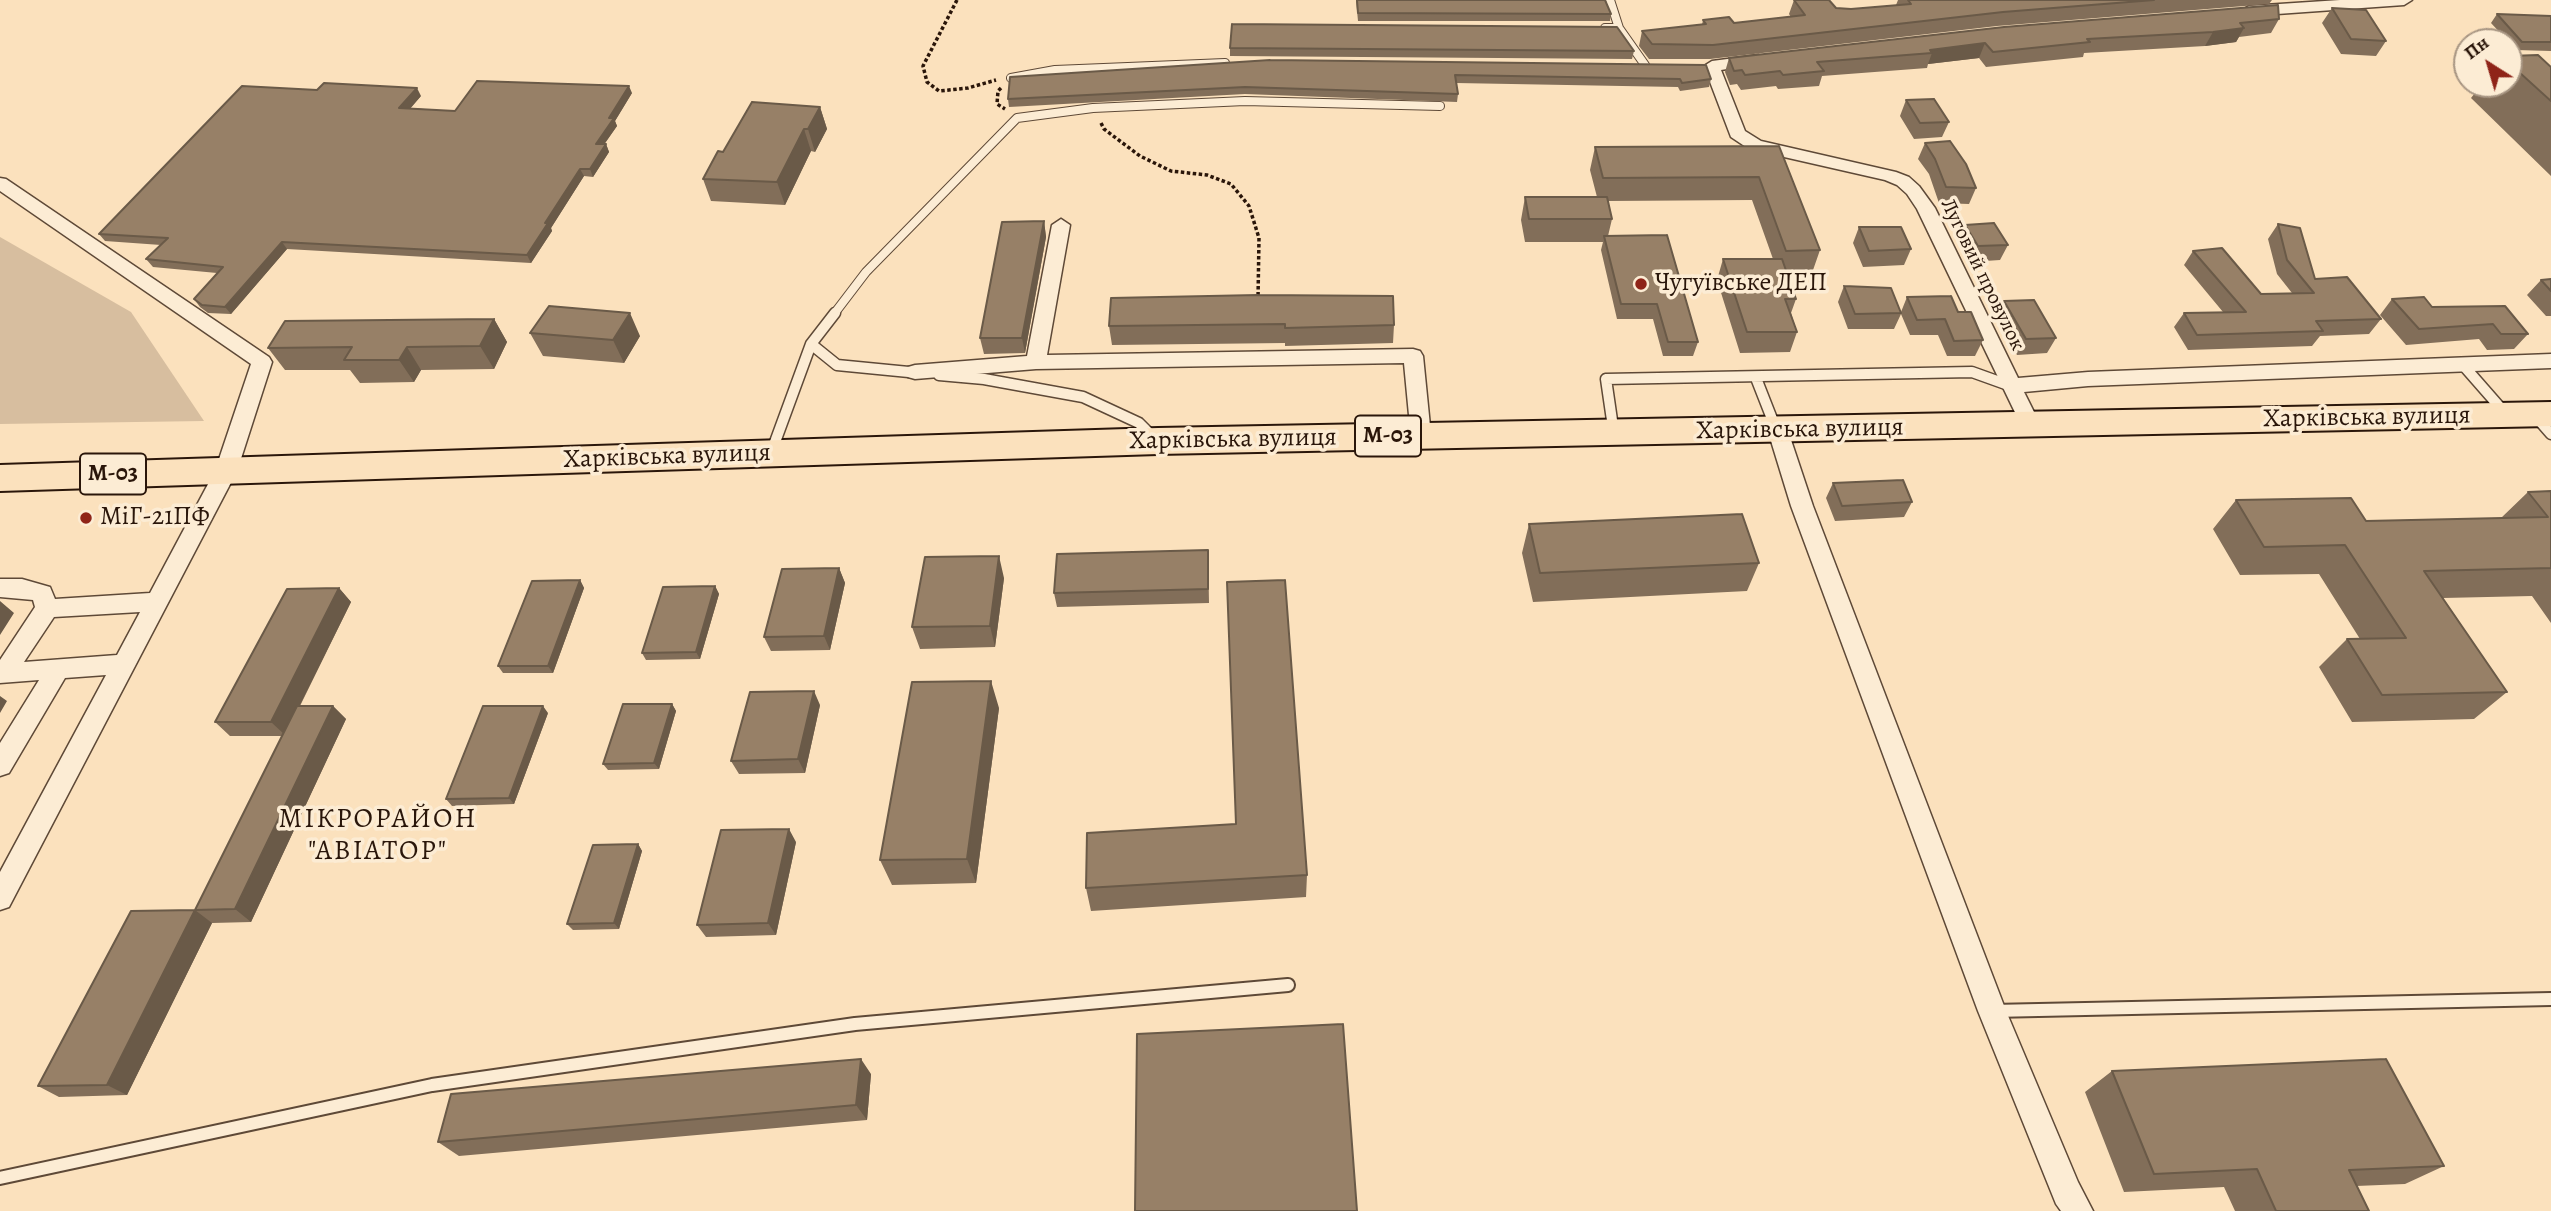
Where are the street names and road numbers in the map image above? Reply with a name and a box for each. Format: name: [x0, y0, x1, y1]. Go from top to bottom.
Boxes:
street label: Луговий провулок: [1934, 195, 2030, 355]
street label: Харківська вулиця: [2263, 401, 2471, 435]
street label: Харківська вулиця: [1696, 413, 1904, 447]
road number: М-03: [1355, 416, 1421, 456]
street label: Харківська вулиця: [1129, 423, 1337, 457]
street label: Харківська вулиця: [563, 438, 771, 476]
road number: М-03: [80, 453, 146, 494]

